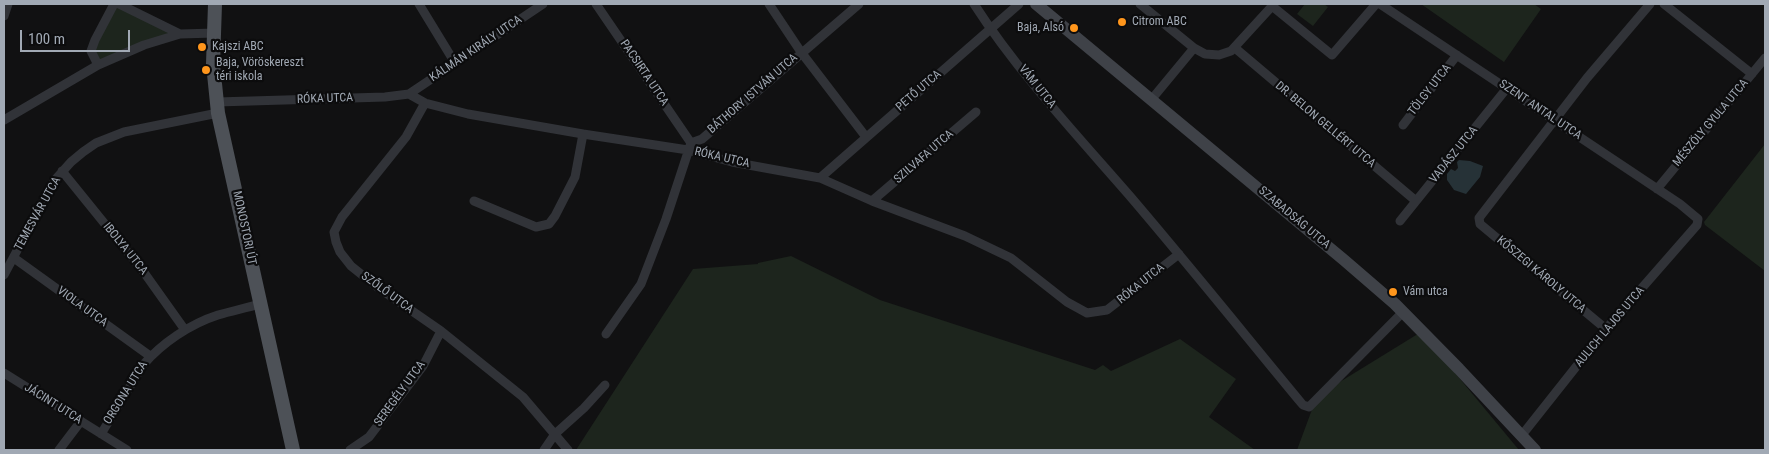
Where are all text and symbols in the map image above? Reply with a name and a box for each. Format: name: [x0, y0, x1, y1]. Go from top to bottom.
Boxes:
street label: KÁLMÁN KIRÁLY UTCA: [427, 13, 525, 85]
place label: Citrom ABC: [1132, 15, 1187, 29]
marker: Citrom ABC: [1116, 16, 1128, 28]
scale bar: [22, 20, 132, 52]
place label: Baja, Alsó: [1017, 21, 1064, 35]
marker: Baja, Alsó: [1068, 22, 1080, 34]
text: 100 m: [28, 30, 65, 48]
street label: PACSIRTA UTCA: [617, 37, 671, 109]
place label: Kajszi ABC: [212, 40, 264, 54]
marker: Kajszi ABC: [196, 41, 208, 53]
street label: BÁTHORY ISTVÁN UTCA: [705, 51, 801, 137]
place label: Baja, Vöröskereszt téri iskola: [216, 56, 304, 84]
street label: TÖLGY UTCA: [1405, 61, 1455, 119]
street label: VÁM UTCA: [1015, 62, 1059, 112]
marker: Baja, Vöröskereszt téri iskola: [200, 64, 212, 76]
street label: PETŐ UTCA: [893, 67, 945, 115]
street label: MÉSZÖLY GYULA UTCA: [1670, 76, 1752, 170]
street label: SZENT ANTAL UTCA: [1496, 77, 1584, 143]
street label: DR. BELON GELLÉRT UTCA: [1272, 79, 1378, 171]
street label: RÓKA UTCA: [297, 91, 353, 107]
street label: VADÁSZ UTCA: [1427, 124, 1481, 186]
street label: SZILVAFA UTCA: [891, 127, 957, 187]
street label: RÓKA UTCA: [693, 145, 751, 171]
street label: TEMESVÁR UTCA: [12, 175, 64, 253]
street label: SZABADSÁG UTCA: [1255, 184, 1333, 252]
street label: MONOSTORI ÚT: [229, 190, 259, 266]
street label: IBOLYA UTCA: [100, 220, 150, 278]
street label: KŐSZEGI KÁROLY UTCA: [1494, 234, 1588, 316]
street label: RÓKA UTCA: [1115, 261, 1167, 307]
street label: SZŐLŐ UTCA: [358, 269, 416, 317]
street label: VIOLA UTCA: [54, 284, 110, 330]
street label: AULICH LAJOS UTCA: [1572, 284, 1648, 370]
place label: Vám utca: [1403, 285, 1448, 299]
marker: Vám utca: [1387, 286, 1399, 298]
street label: SEREGÉLY UTCA: [371, 358, 429, 430]
street label: ORGONA UTCA: [101, 359, 151, 427]
street label: JÁCINT UTCA: [22, 381, 84, 427]

